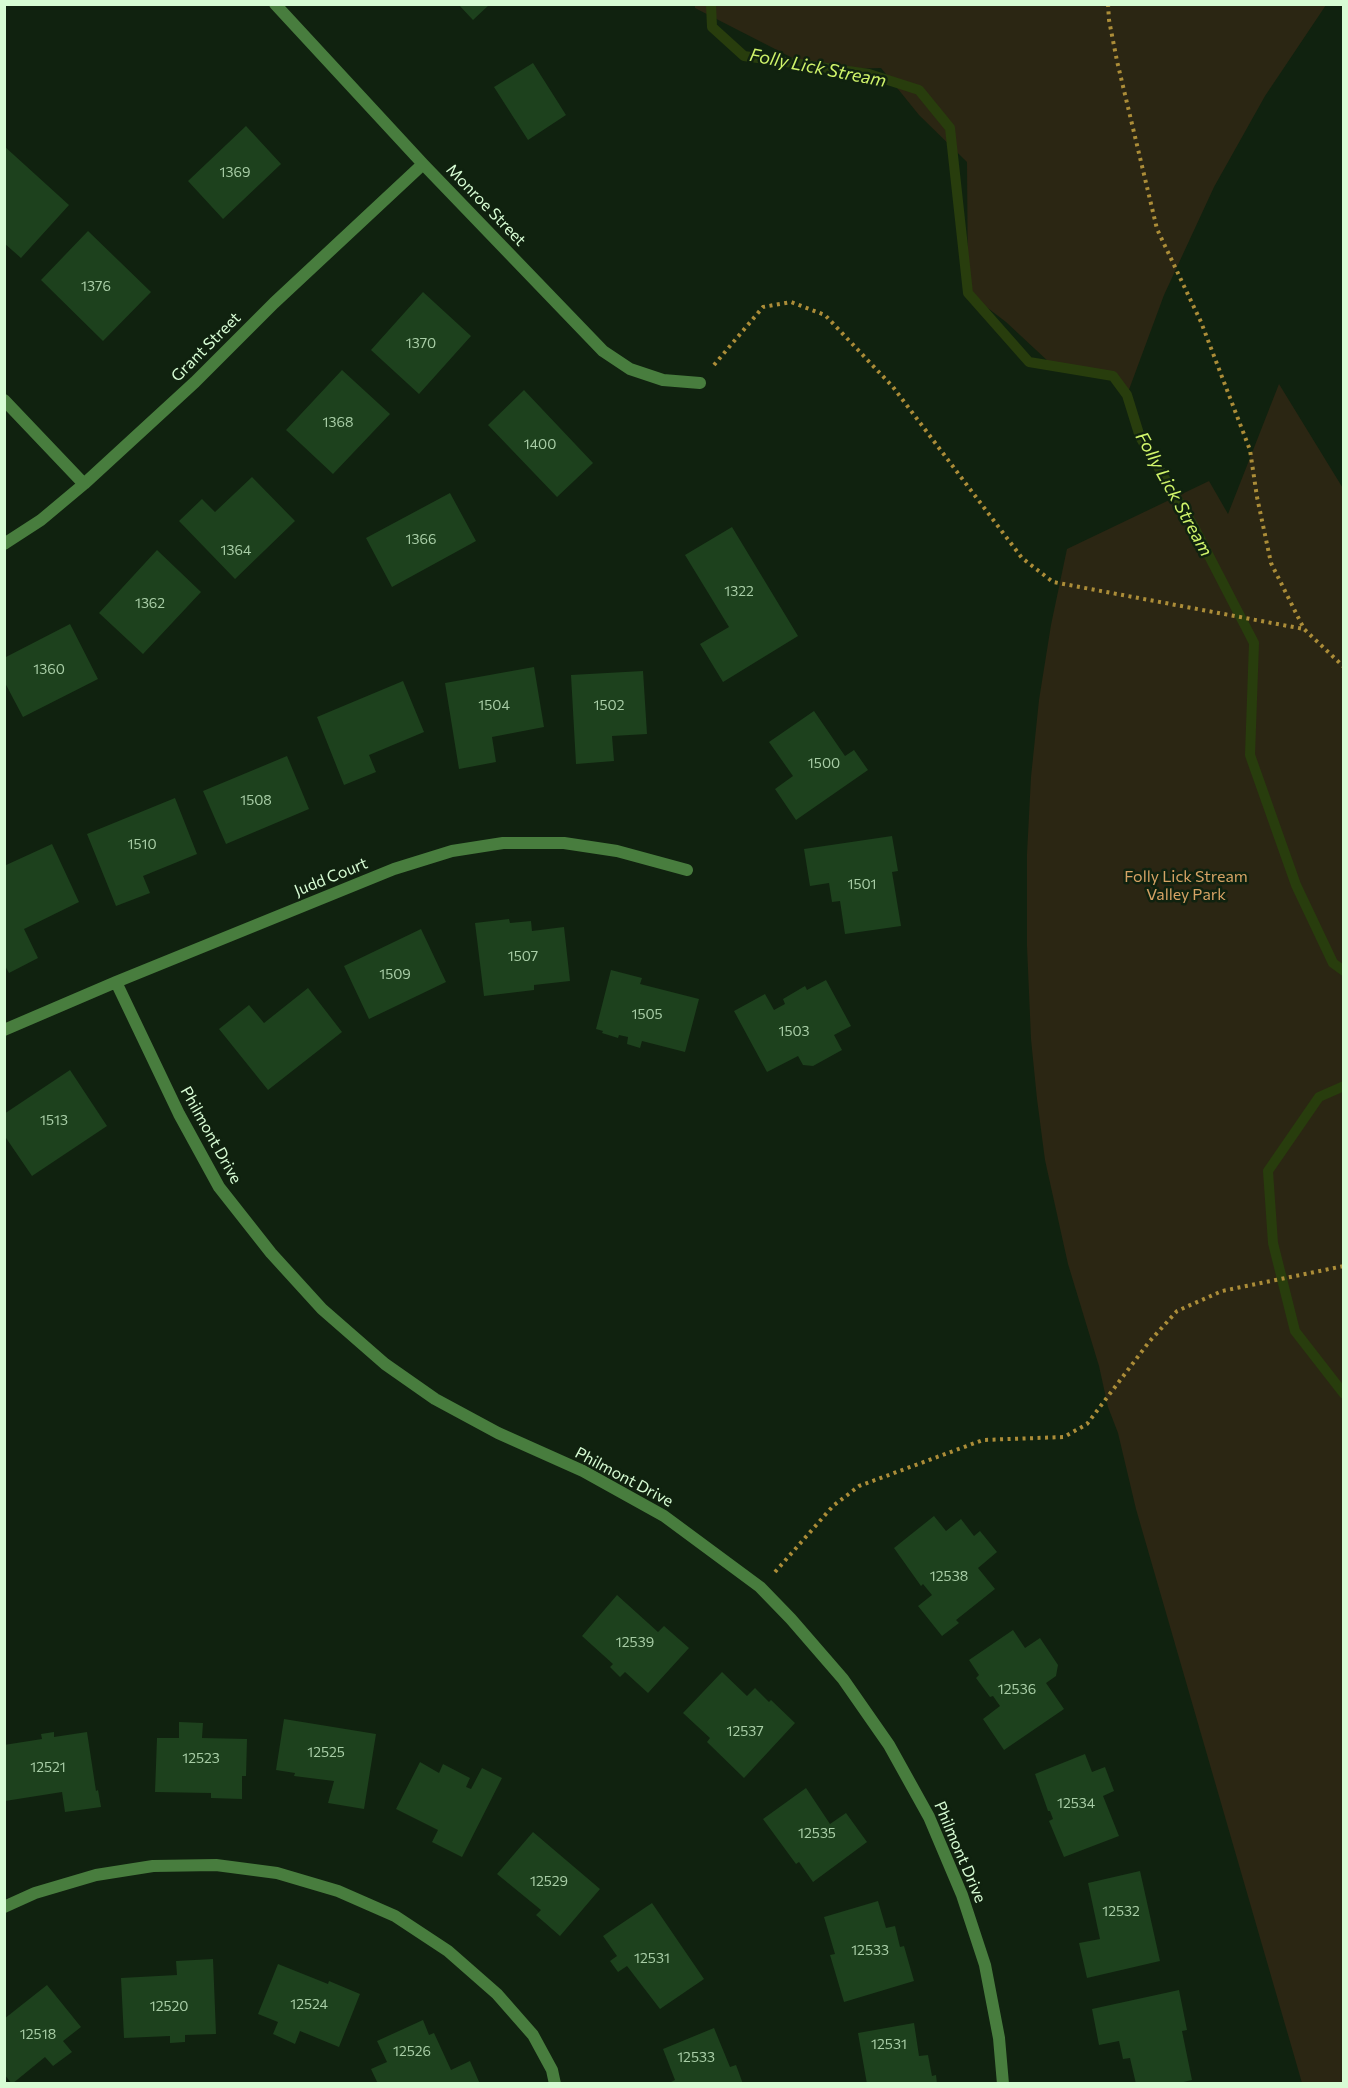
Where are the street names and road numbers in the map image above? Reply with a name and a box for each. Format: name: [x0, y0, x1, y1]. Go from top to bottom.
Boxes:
street label: Monroe Street: [442, 160, 530, 250]
street label: Grant Street: [167, 308, 245, 386]
street label: Judd Court: [291, 854, 371, 900]
street label: Philmont Drive: [176, 1083, 246, 1187]
street label: Philmont Drive: [572, 1443, 676, 1511]
street label: Philmont Drive: [930, 1798, 990, 1906]

